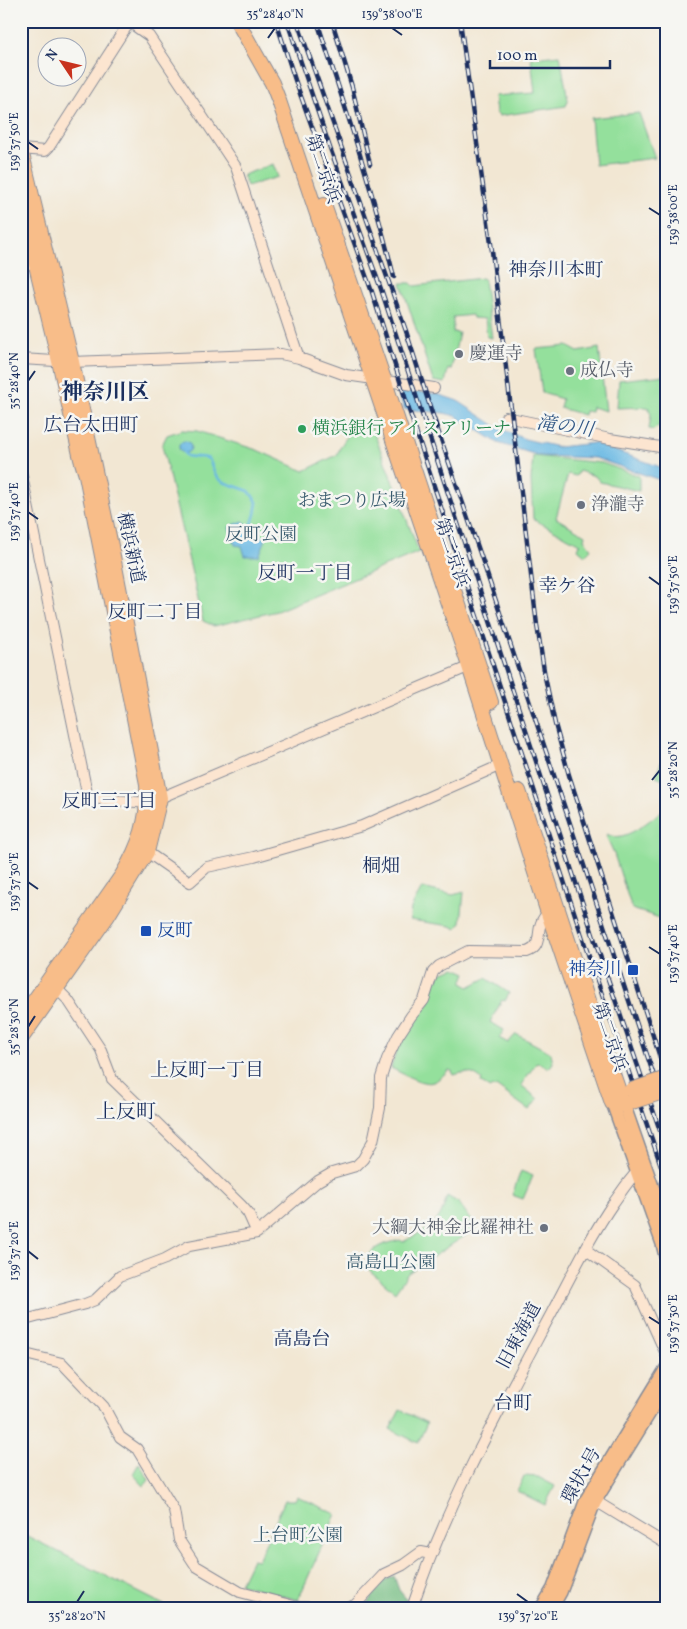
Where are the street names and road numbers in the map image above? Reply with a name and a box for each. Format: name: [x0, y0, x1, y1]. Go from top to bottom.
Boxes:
street label: 第二京浜: [298, 131, 346, 207]
street label: 横浜新道: [110, 510, 150, 586]
street label: 第二京浜: [427, 515, 475, 591]
street label: 第二京浜: [585, 999, 633, 1075]
street label: 旧東海道: [492, 1298, 548, 1374]
street label: 環状1号: [556, 1443, 608, 1509]

